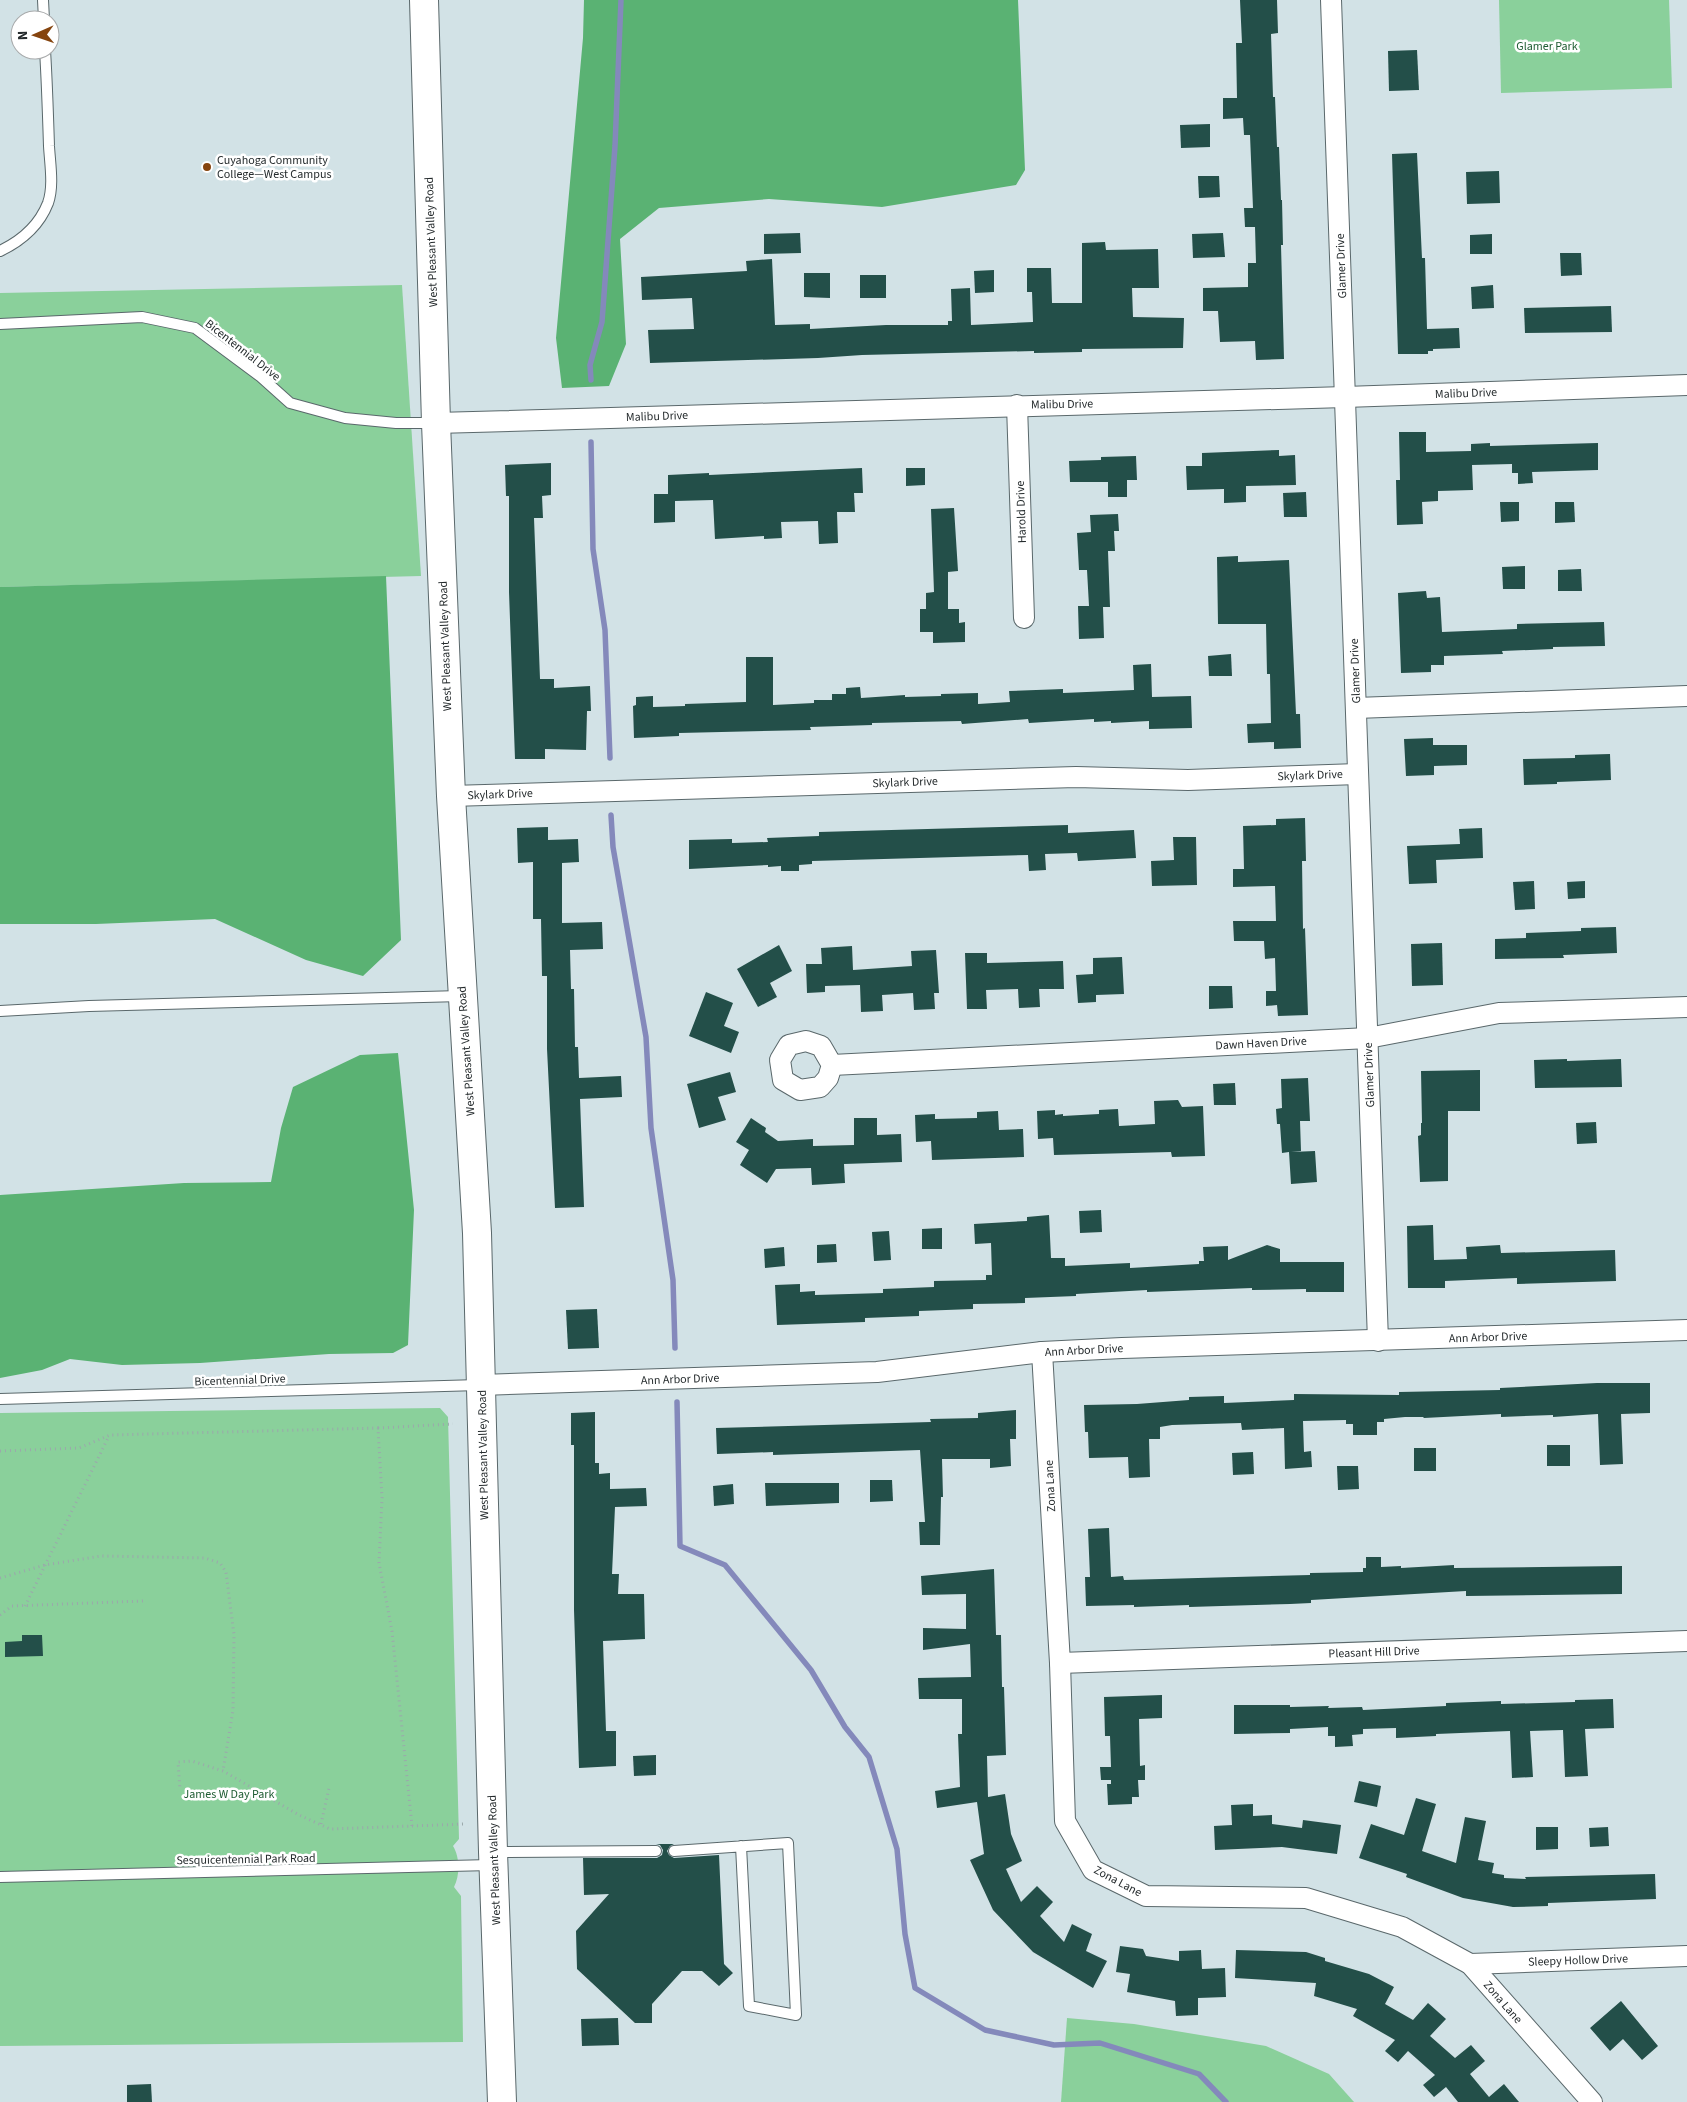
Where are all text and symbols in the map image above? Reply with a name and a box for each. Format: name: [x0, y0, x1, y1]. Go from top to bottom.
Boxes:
north arrow: [10, 10, 60, 60]
text: N: [13, 30, 33, 40]
park label: Glamer Park: [1516, 38, 1578, 55]
place label: Cuyahoga Community College—West Campus: [217, 152, 331, 183]
marker: Cuyahoga Community College—West Campus: [201, 161, 213, 173]
street label: West Pleasant Valley Road: [421, 177, 442, 307]
street label: Glamer Drive: [1332, 233, 1351, 299]
street label: Bicentennial Drive: [202, 316, 284, 385]
street label: Malibu Drive: [1435, 384, 1498, 403]
street label: Malibu Drive: [1031, 395, 1093, 414]
street label: Malibu Drive: [626, 407, 689, 426]
street label: Harold Drive: [1012, 480, 1031, 544]
street label: West Pleasant Valley Road: [435, 581, 456, 711]
street label: Glamer Drive: [1346, 638, 1365, 704]
street label: Skylark Drive: [1277, 766, 1343, 785]
street label: Skylark Drive: [872, 773, 938, 792]
street label: Skylark Drive: [467, 785, 533, 804]
street label: West Pleasant Valley Road: [453, 985, 480, 1117]
street label: Dawn Haven Drive: [1215, 1033, 1307, 1054]
street label: Glamer Drive: [1360, 1042, 1379, 1108]
street label: Ann Arbor Drive: [1449, 1328, 1528, 1347]
street label: Ann Arbor Drive: [1044, 1340, 1124, 1361]
street label: Bicentennial Drive: [194, 1370, 286, 1391]
street label: Ann Arbor Drive: [641, 1370, 720, 1389]
street label: West Pleasant Valley Road: [474, 1390, 493, 1520]
street label: Zona Lane: [1041, 1459, 1060, 1512]
street label: Pleasant Hill Drive: [1328, 1642, 1420, 1663]
park label: James W Day Park: [184, 1786, 274, 1803]
street label: West Pleasant Valley Road: [484, 1795, 505, 1925]
street label: Sesquicentennial Park Road: [176, 1850, 316, 1869]
street label: Zona Lane: [1091, 1862, 1145, 1901]
street label: Sleepy Hollow Drive: [1528, 1950, 1628, 1971]
street label: Zona Lane: [1479, 1977, 1526, 2028]

